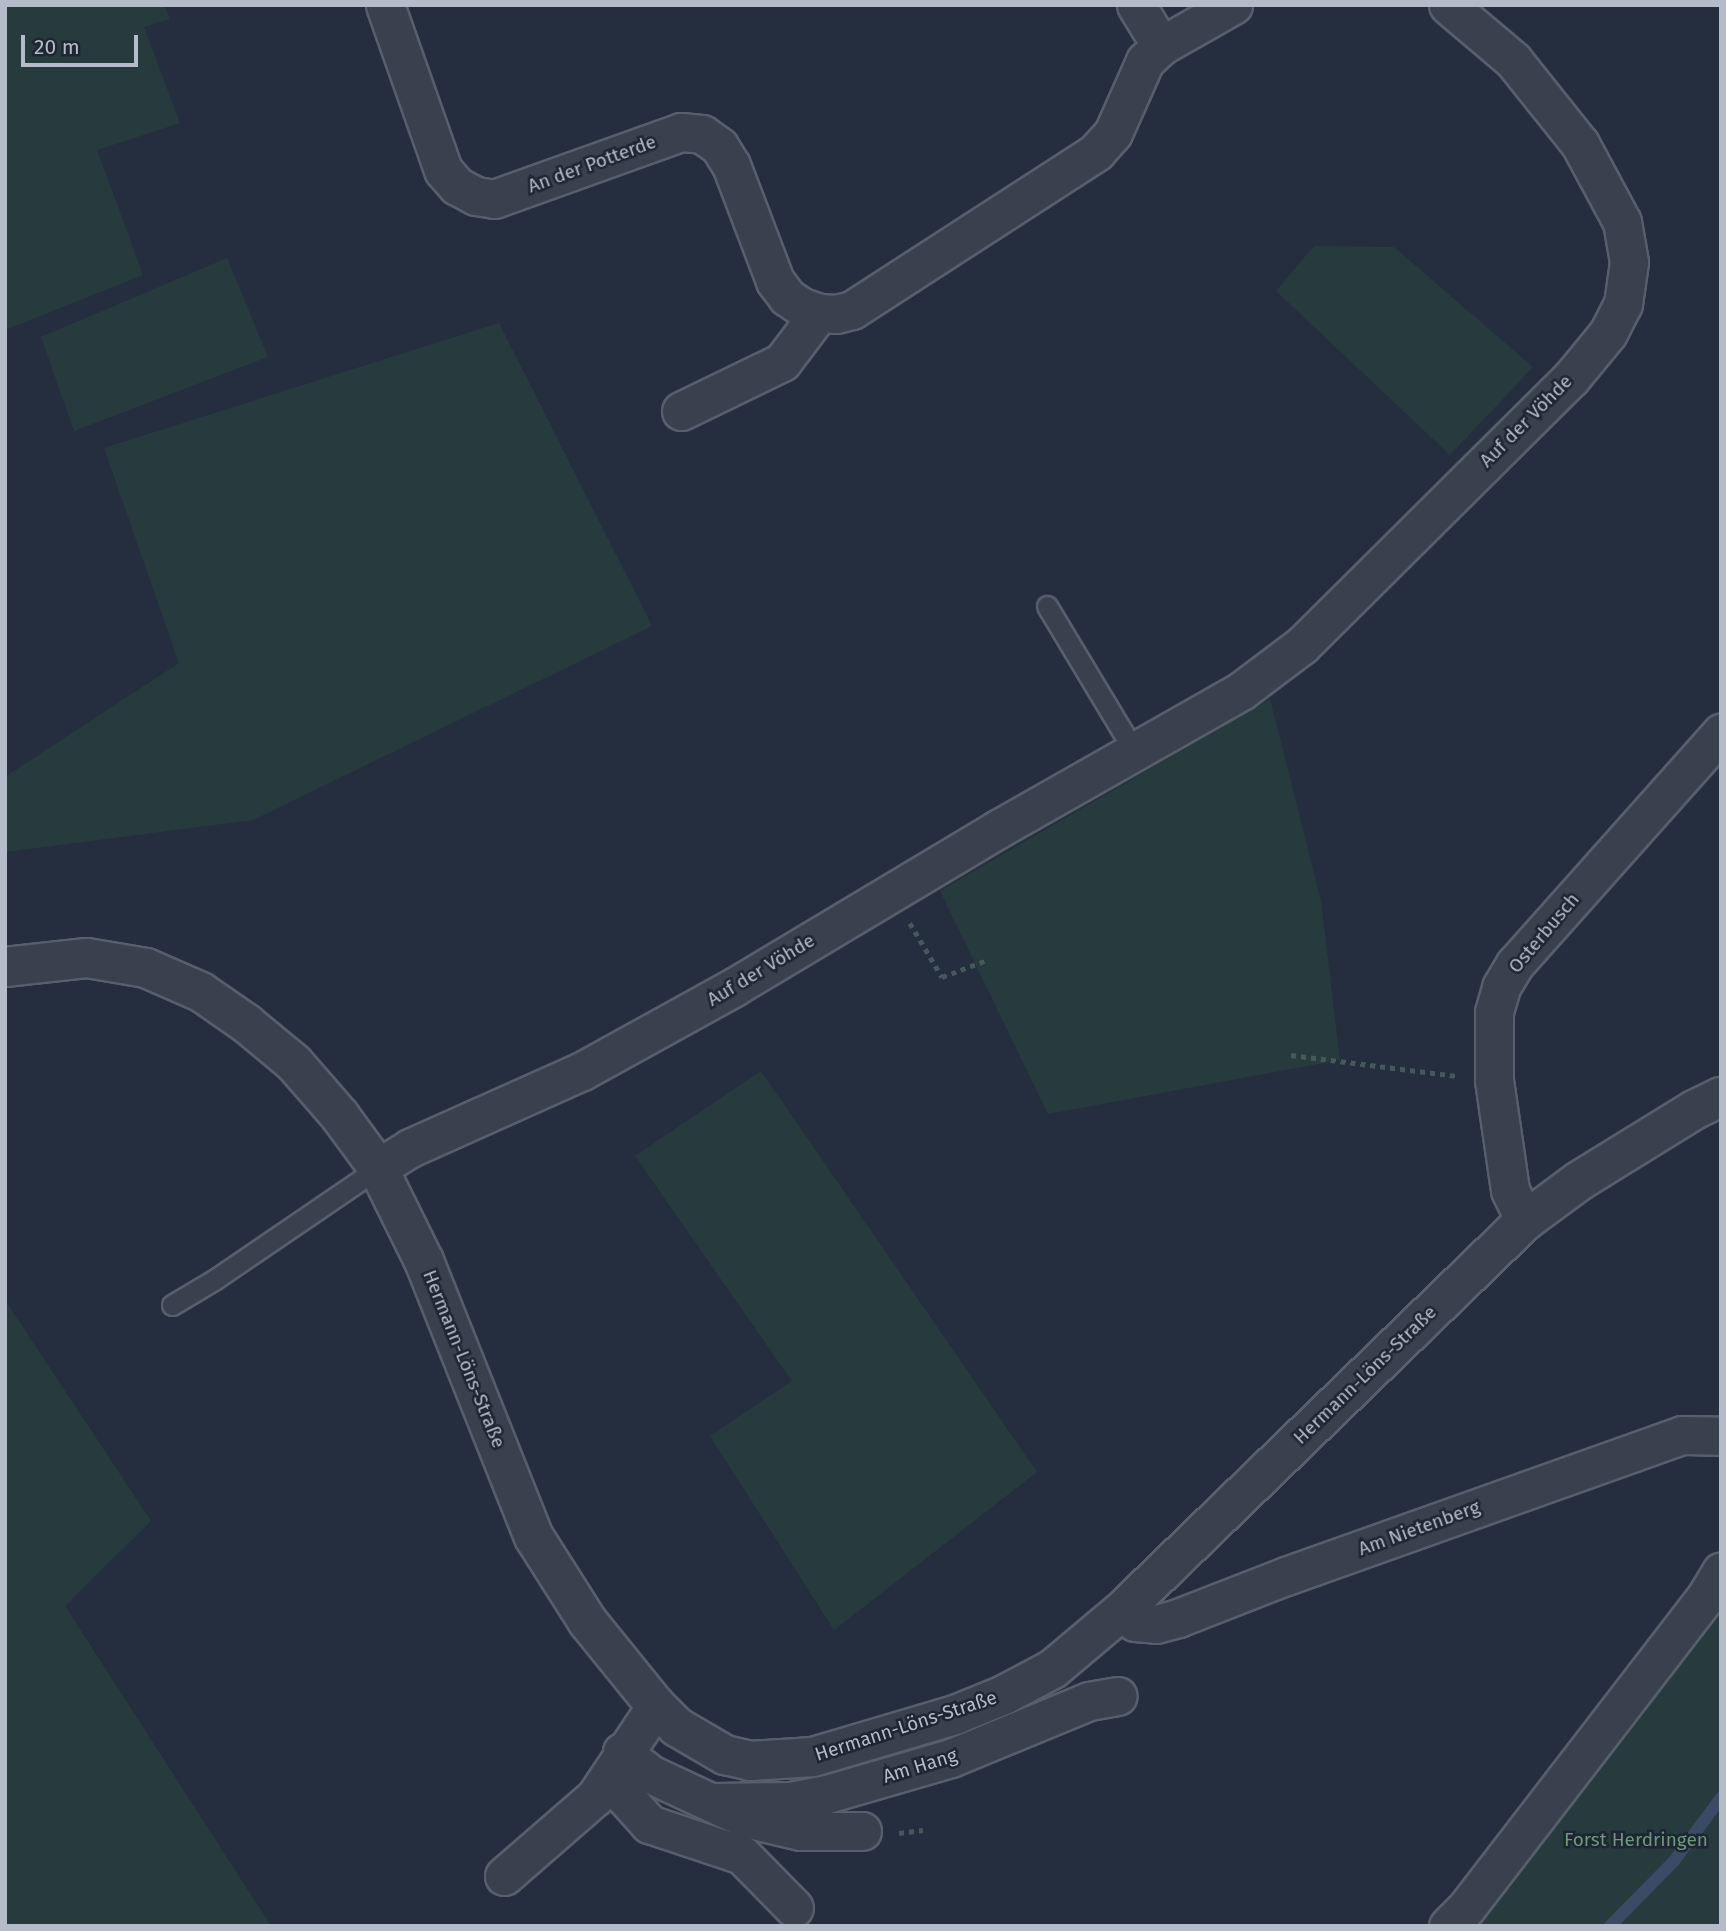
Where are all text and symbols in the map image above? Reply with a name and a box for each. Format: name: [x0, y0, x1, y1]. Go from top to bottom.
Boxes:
scale bar: [24, 21, 142, 65]
text: 20 m: [34, 34, 80, 60]
street label: An der Potterde: [525, 130, 659, 198]
street label: Auf der Vöhde: [1475, 370, 1577, 472]
street label: Osterbusch: [1504, 888, 1584, 978]
street label: Auf der Vöhde: [703, 929, 819, 1011]
street label: Hermann-Löns-Straße: [418, 1267, 510, 1451]
street label: Hermann-Löns-Straße: [1289, 1301, 1441, 1449]
street label: Am Nietenberg: [1355, 1495, 1483, 1561]
street label: Hermann-Löns-Straße: [812, 1686, 1000, 1766]
street label: Am Hang: [880, 1744, 960, 1788]
park label: Forst Herdringen: [1564, 1829, 1708, 1851]

